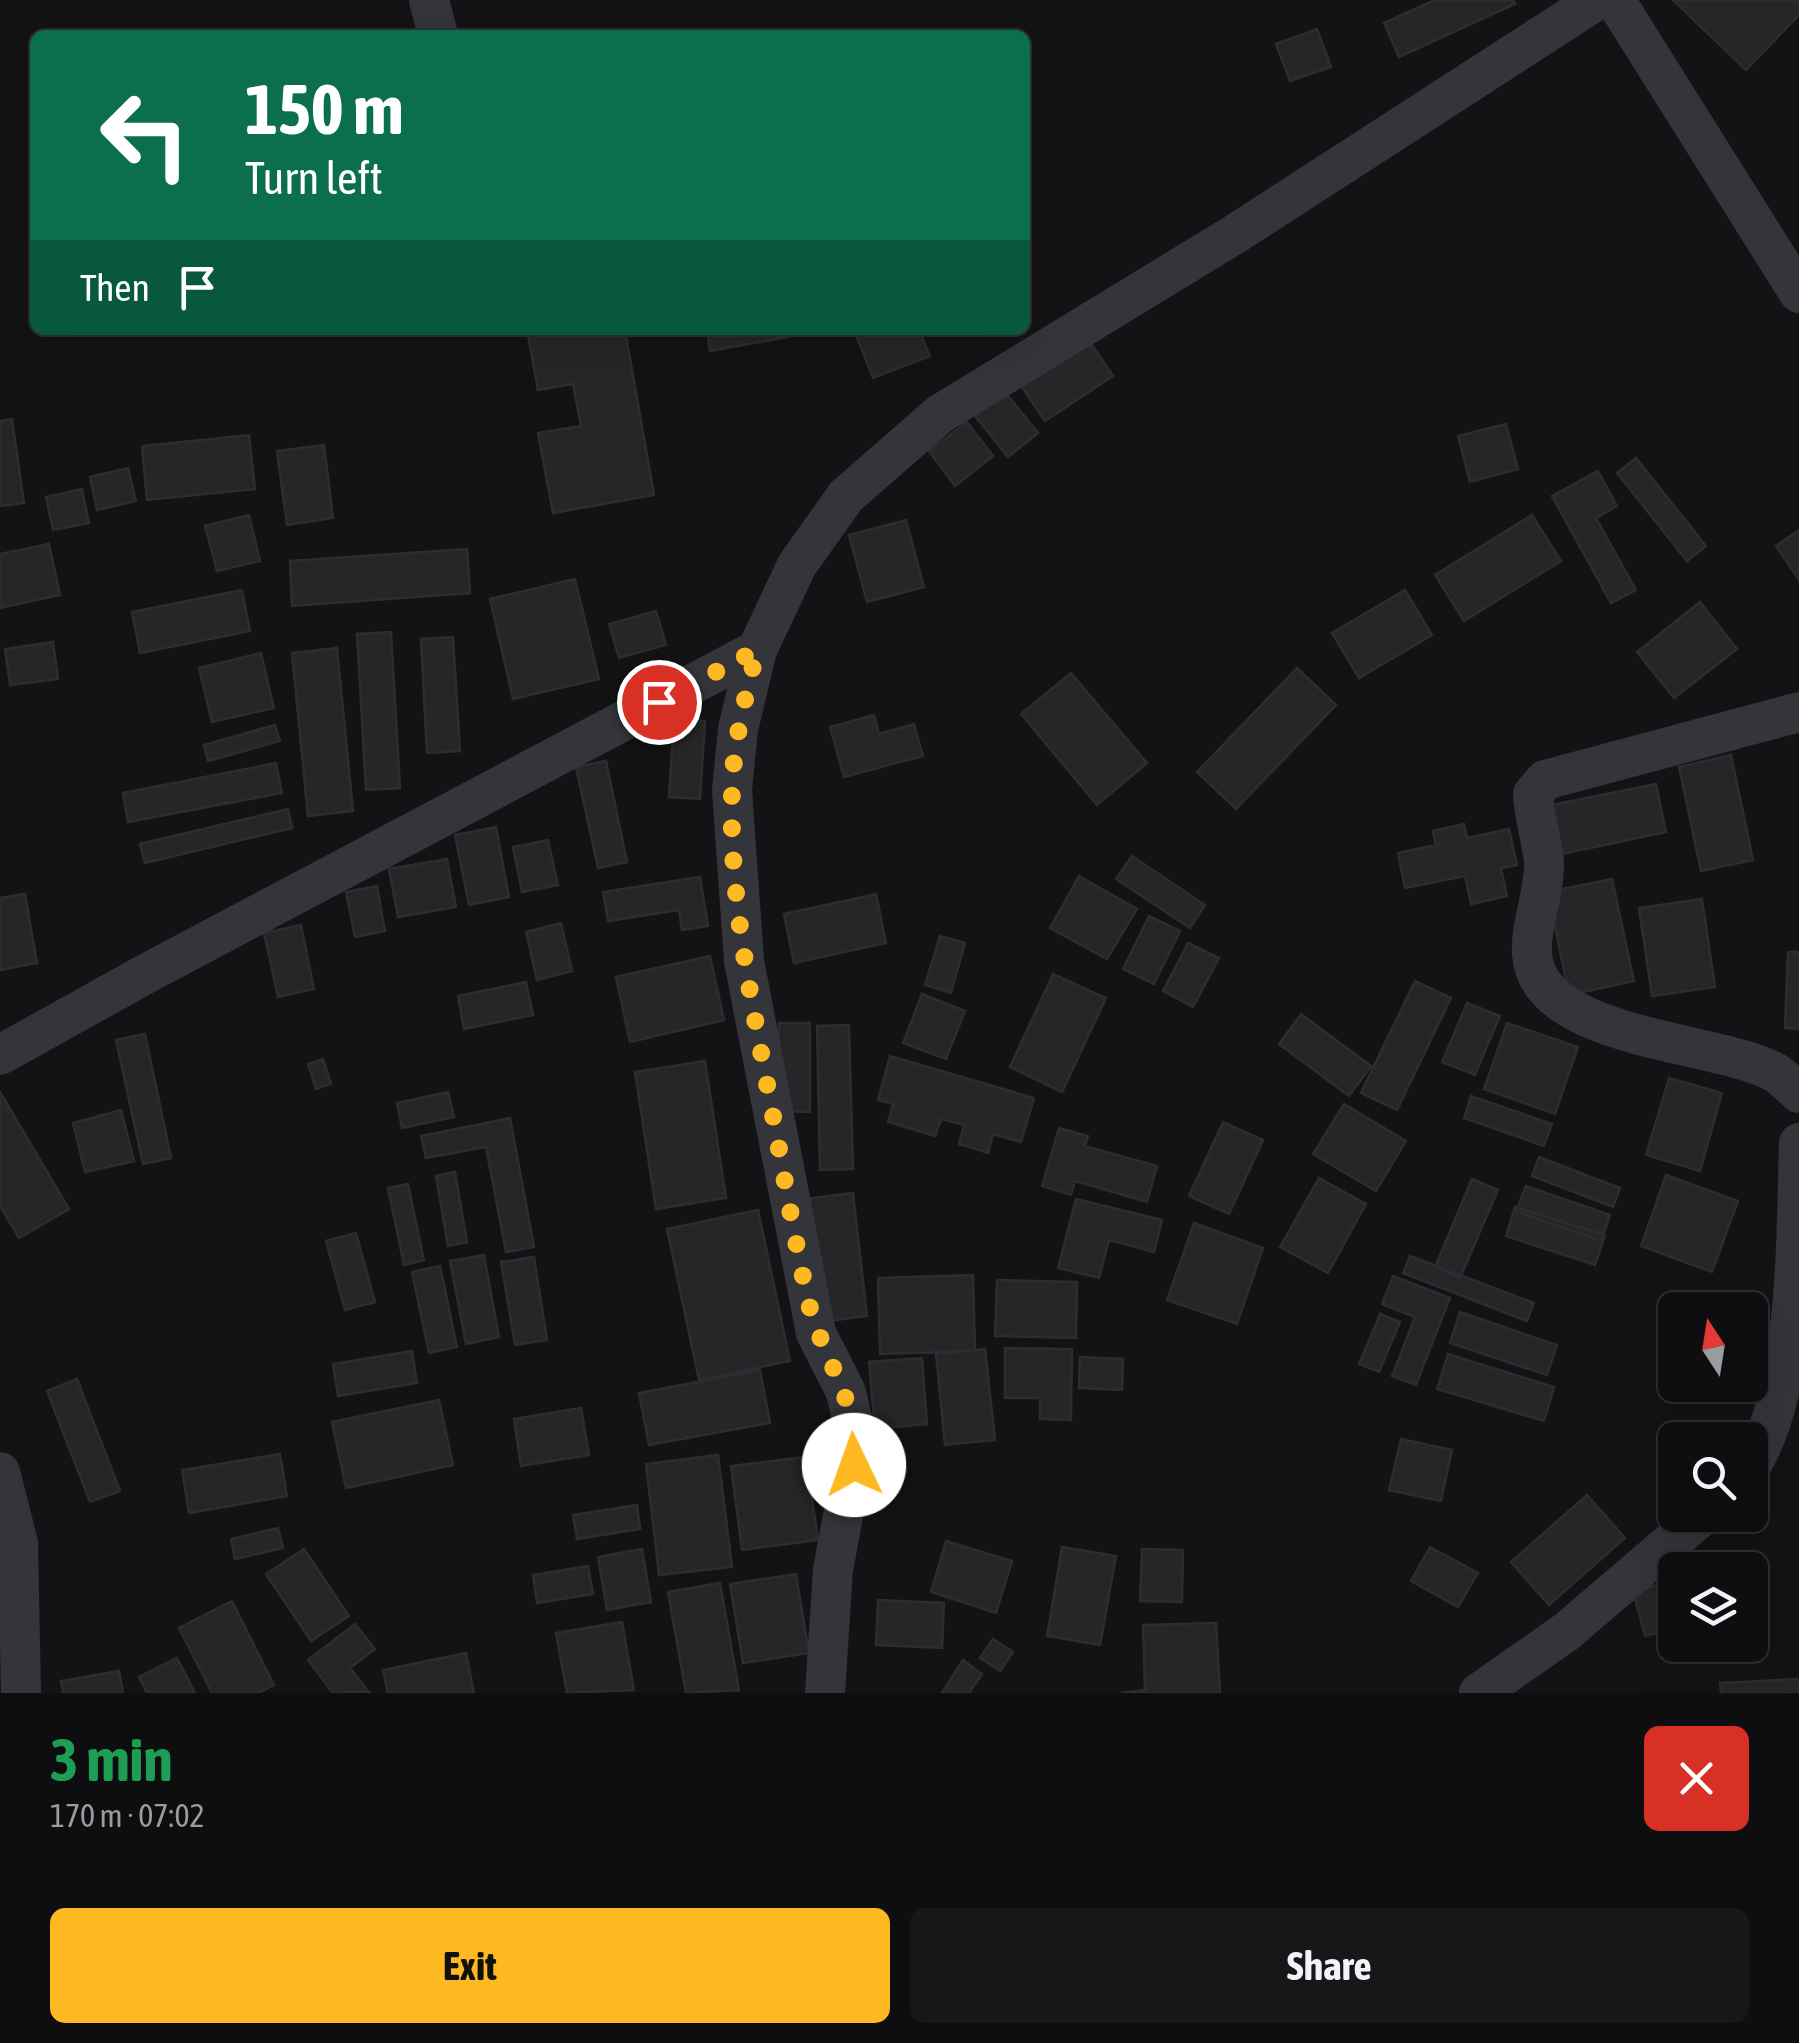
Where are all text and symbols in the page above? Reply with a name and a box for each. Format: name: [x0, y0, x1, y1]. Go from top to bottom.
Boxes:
text: 150 m: [245, 69, 404, 149]
icon: left: [80, 70, 210, 200]
text: Turn left: [245, 152, 383, 204]
icon: arrive: [170, 260, 225, 315]
text: Then: [80, 266, 150, 309]
pin: [617, 660, 702, 745]
icon: arrive: [632, 675, 687, 730]
north arrow: [1658, 1292, 1768, 1402]
map controls: [1658, 1292, 1768, 1662]
position arrow: [802, 1413, 906, 1517]
button: search: [1658, 1422, 1768, 1532]
button: layers: [1658, 1552, 1768, 1662]
text: 3 min: [50, 1725, 173, 1794]
button: close: [1644, 1726, 1749, 1831]
text: 170 m · 07:02: [50, 1797, 205, 1834]
button: Exit: [50, 1908, 890, 2023]
button: Share: [910, 1908, 1749, 2023]

